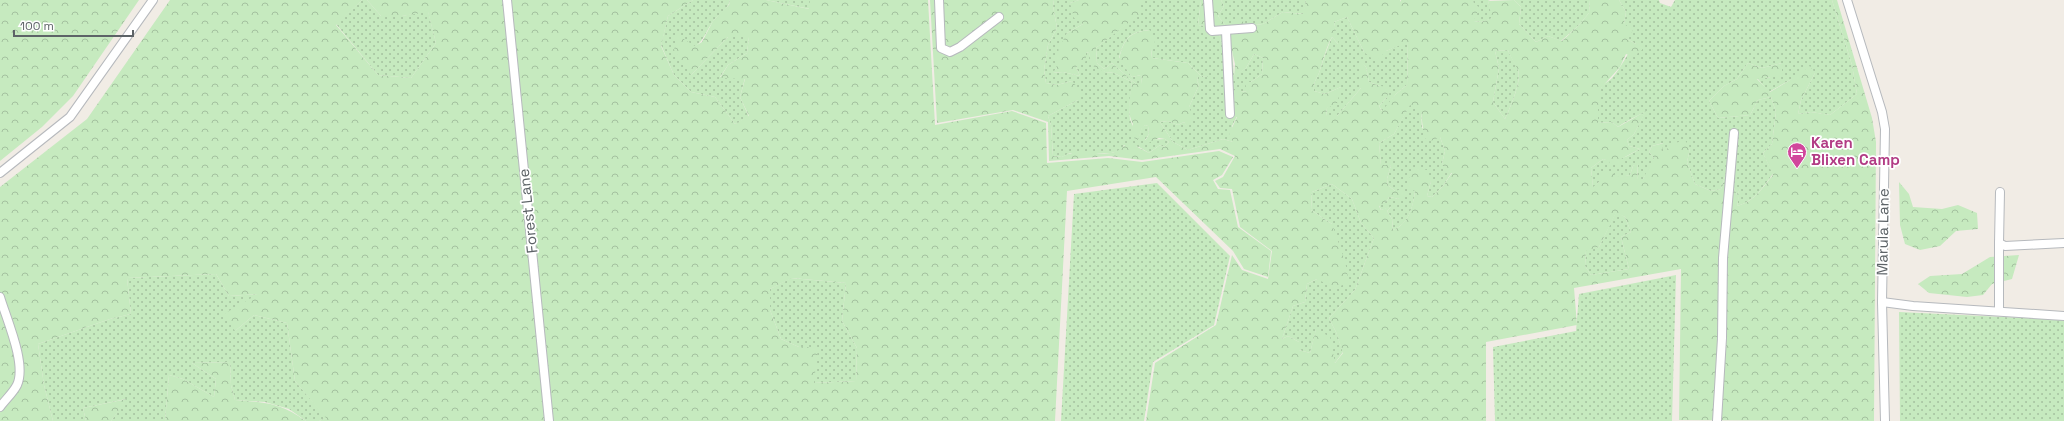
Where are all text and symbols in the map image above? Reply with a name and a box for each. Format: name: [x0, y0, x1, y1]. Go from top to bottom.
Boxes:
scale bar: [14, 12, 133, 38]
text: 100 m: [20, 18, 54, 34]
place label: Karen Blixen Camp: [1811, 133, 1900, 169]
hotel icon: Karen Blixen Camp: [1786, 141, 1808, 169]
street label: Forest Lane: [514, 168, 541, 254]
street label: Marula Lane: [1872, 188, 1893, 276]

